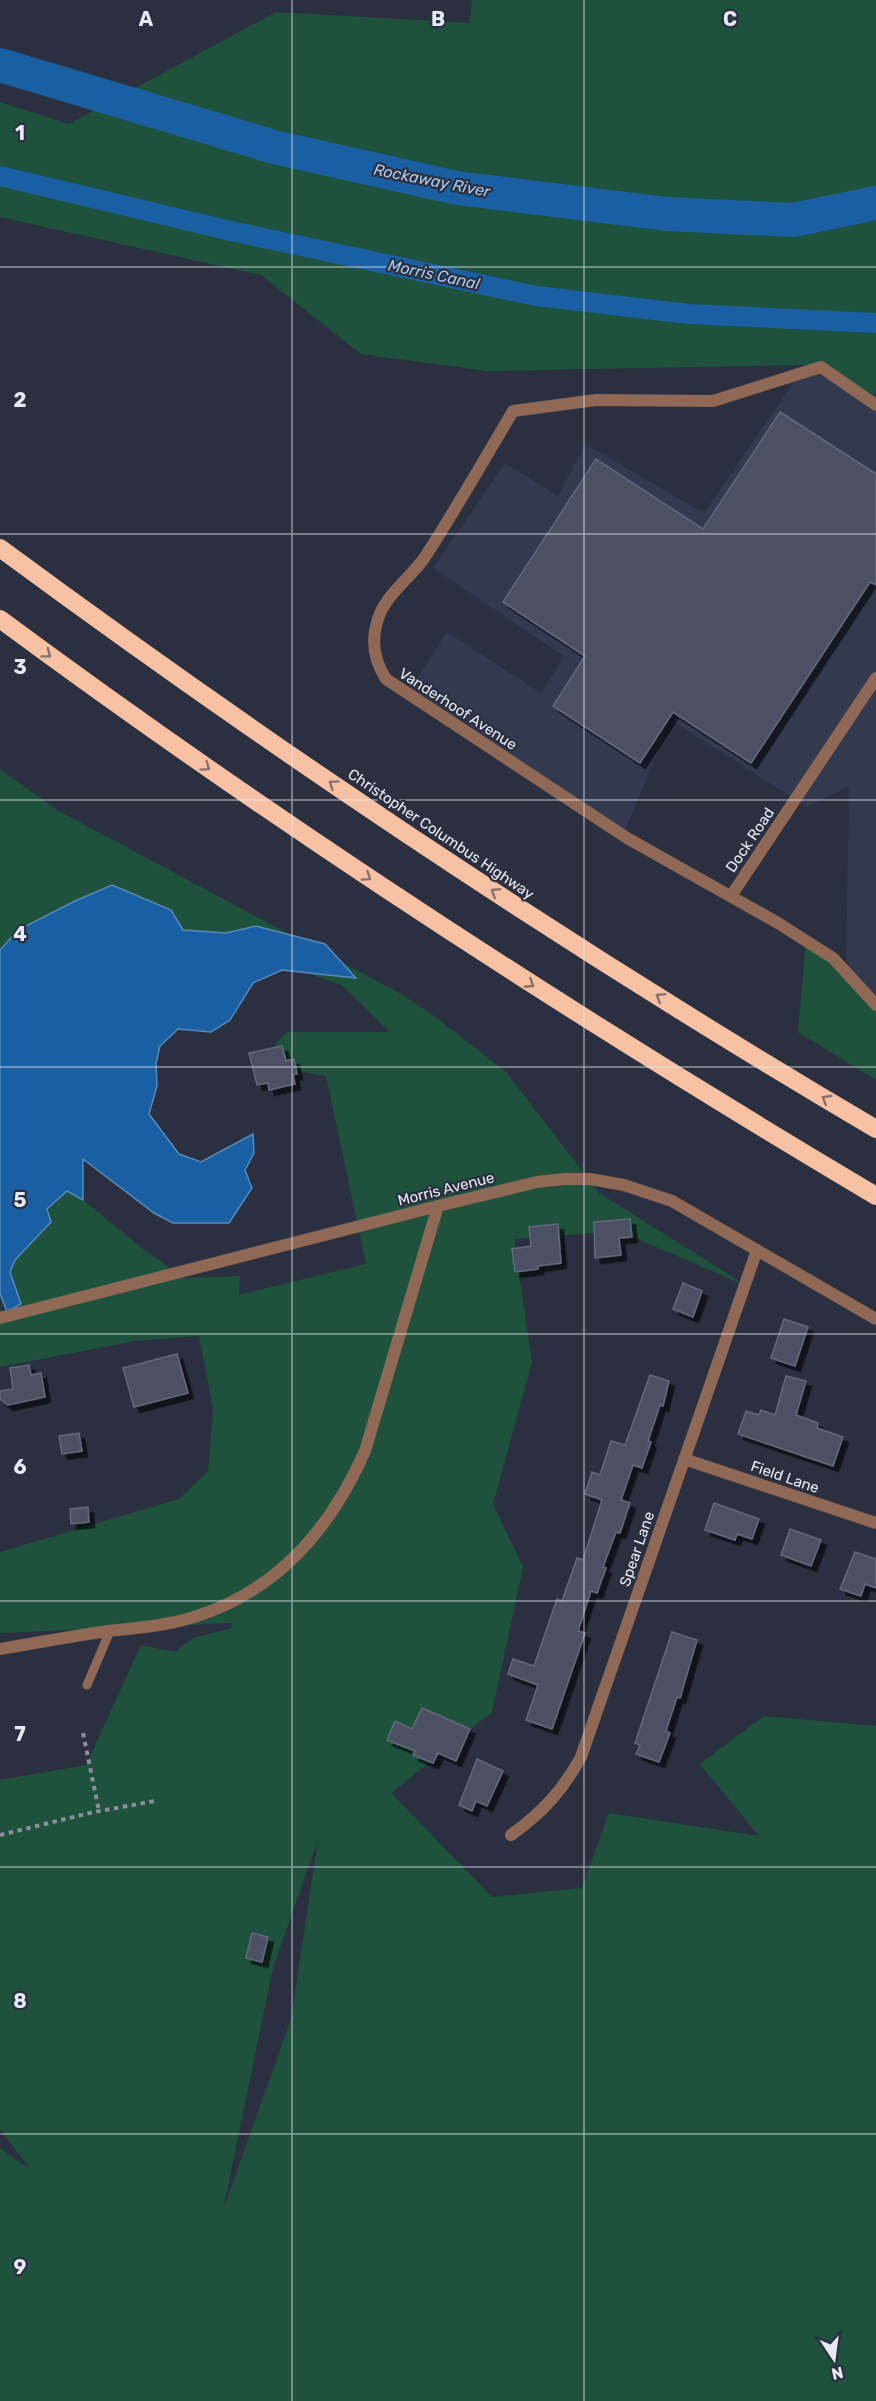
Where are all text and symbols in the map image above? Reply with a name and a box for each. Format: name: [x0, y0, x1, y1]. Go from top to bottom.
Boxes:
text: A: [139, 7, 154, 31]
text: B: [431, 7, 445, 31]
text: C: [723, 7, 737, 31]
text: 1: [15, 121, 25, 145]
water label: Rockaway River: [372, 160, 493, 201]
water label: Morris Canal: [386, 256, 483, 294]
text: 2: [14, 388, 27, 412]
one-way arrow: [40, 646, 51, 657]
text: 3: [13, 655, 27, 679]
street label: Vanderhoof Avenue: [396, 664, 520, 754]
one-way arrow: [199, 760, 210, 771]
street label: Christopher Columbus Highway: [345, 765, 537, 903]
one-way arrow: [329, 780, 340, 791]
street label: Dock Road: [722, 804, 778, 876]
one-way arrow: [361, 869, 371, 881]
one-way arrow: [491, 888, 502, 899]
text: 4: [13, 922, 27, 946]
one-way arrow: [523, 977, 534, 988]
one-way arrow: [655, 993, 666, 1004]
one-way arrow: [822, 1095, 832, 1106]
street label: Morris Avenue: [396, 1168, 496, 1210]
text: 5: [14, 1188, 27, 1212]
text: 6: [13, 1455, 27, 1479]
street label: Field Lane: [748, 1457, 822, 1497]
street label: Spear Lane: [616, 1509, 658, 1589]
text: 7: [14, 1722, 26, 1746]
text: 8: [13, 1989, 27, 2013]
text: 9: [14, 2255, 27, 2279]
north arrow: [804, 2329, 864, 2389]
text: N: [830, 2363, 845, 2384]

